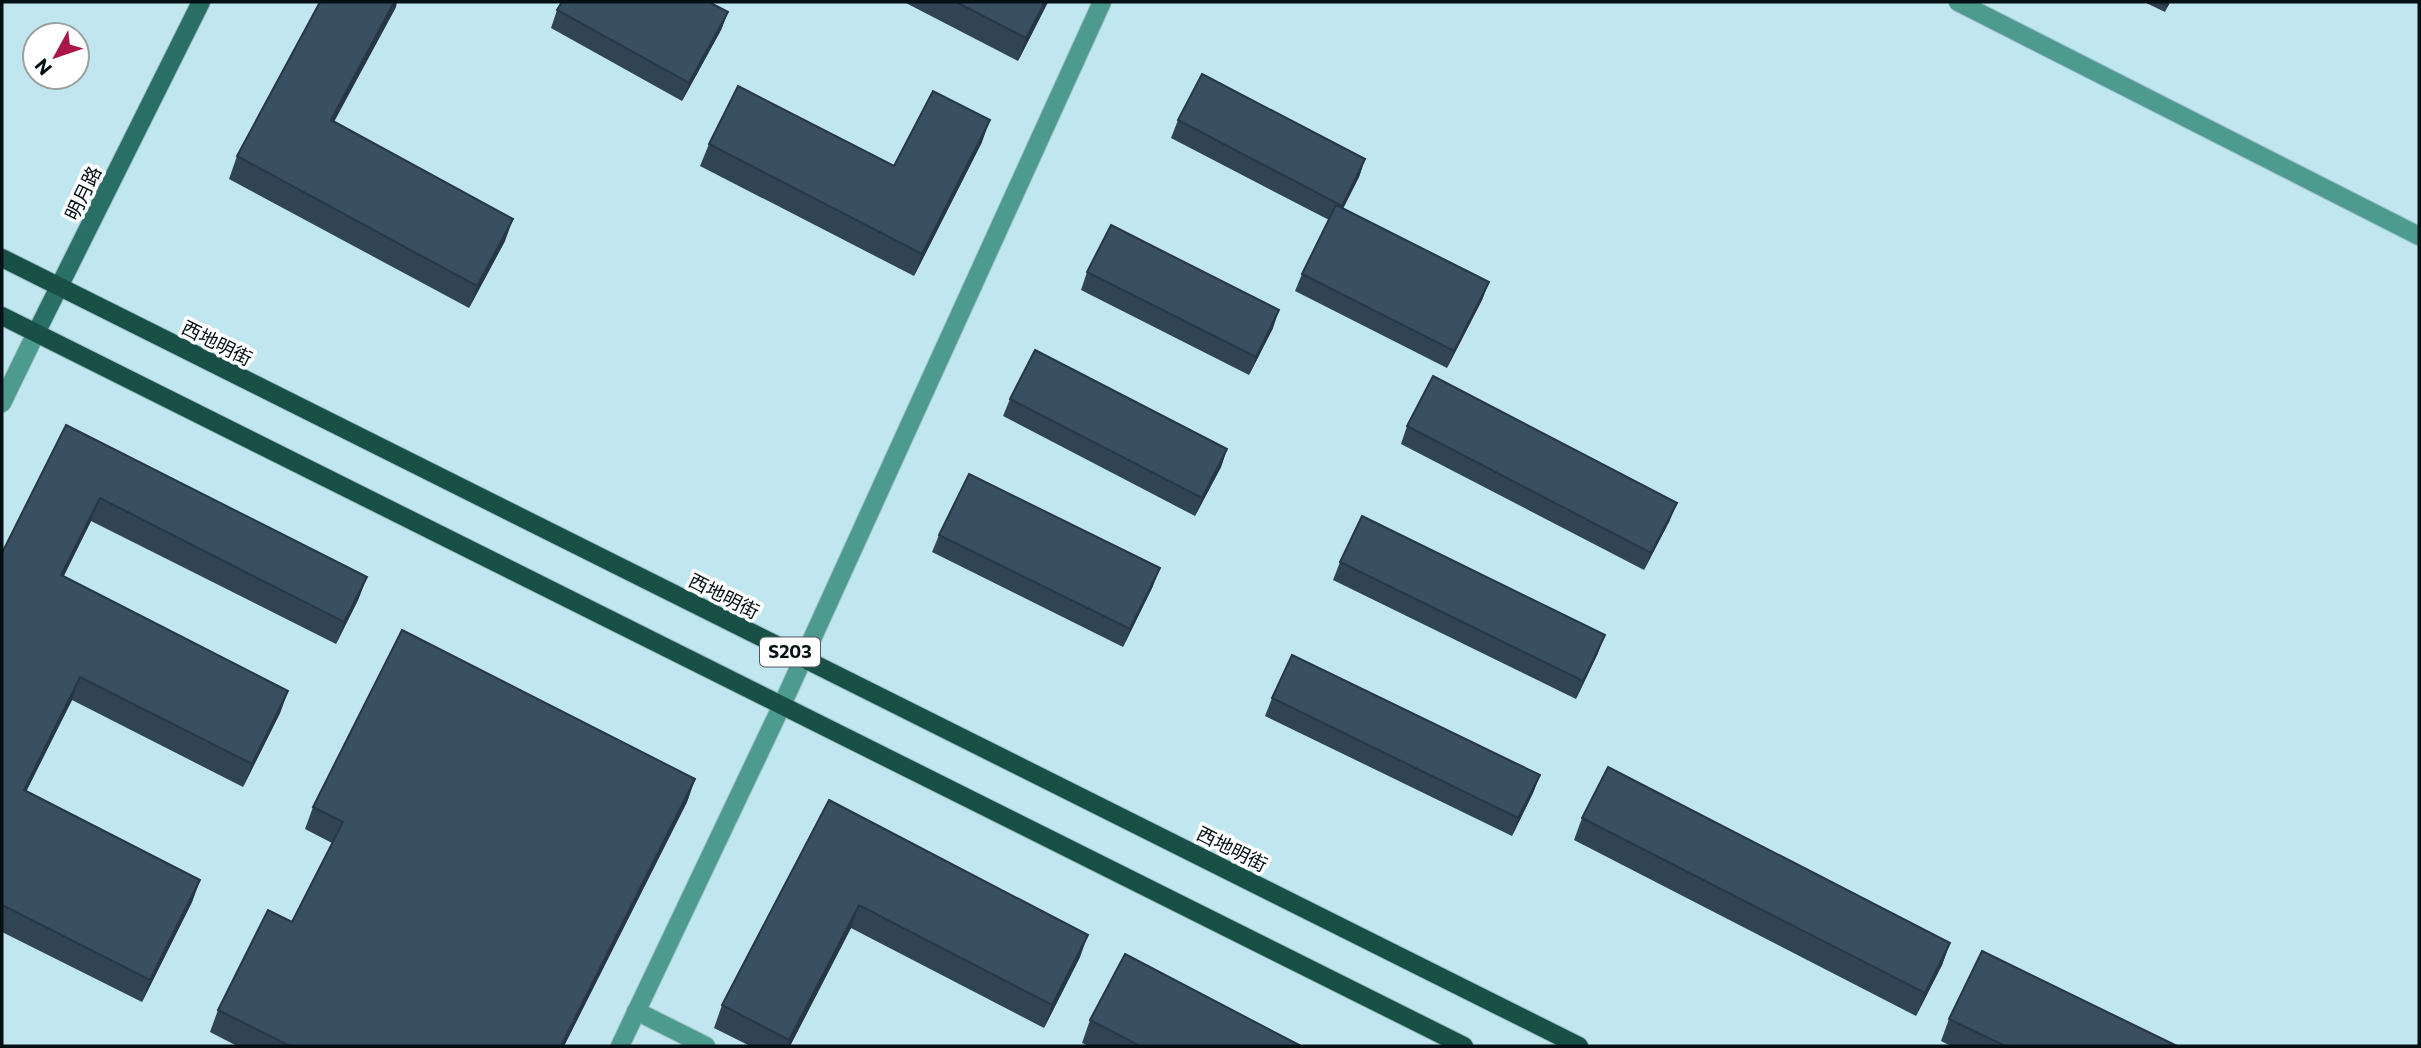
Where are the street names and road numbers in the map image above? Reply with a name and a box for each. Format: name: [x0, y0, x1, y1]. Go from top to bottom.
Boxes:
street label: 明月路: [60, 162, 105, 223]
street label: 西地明街: [178, 315, 256, 370]
street label: 西地明街: [685, 568, 763, 623]
road number: S203: [760, 638, 820, 666]
street label: 西地明街: [1193, 821, 1271, 876]

